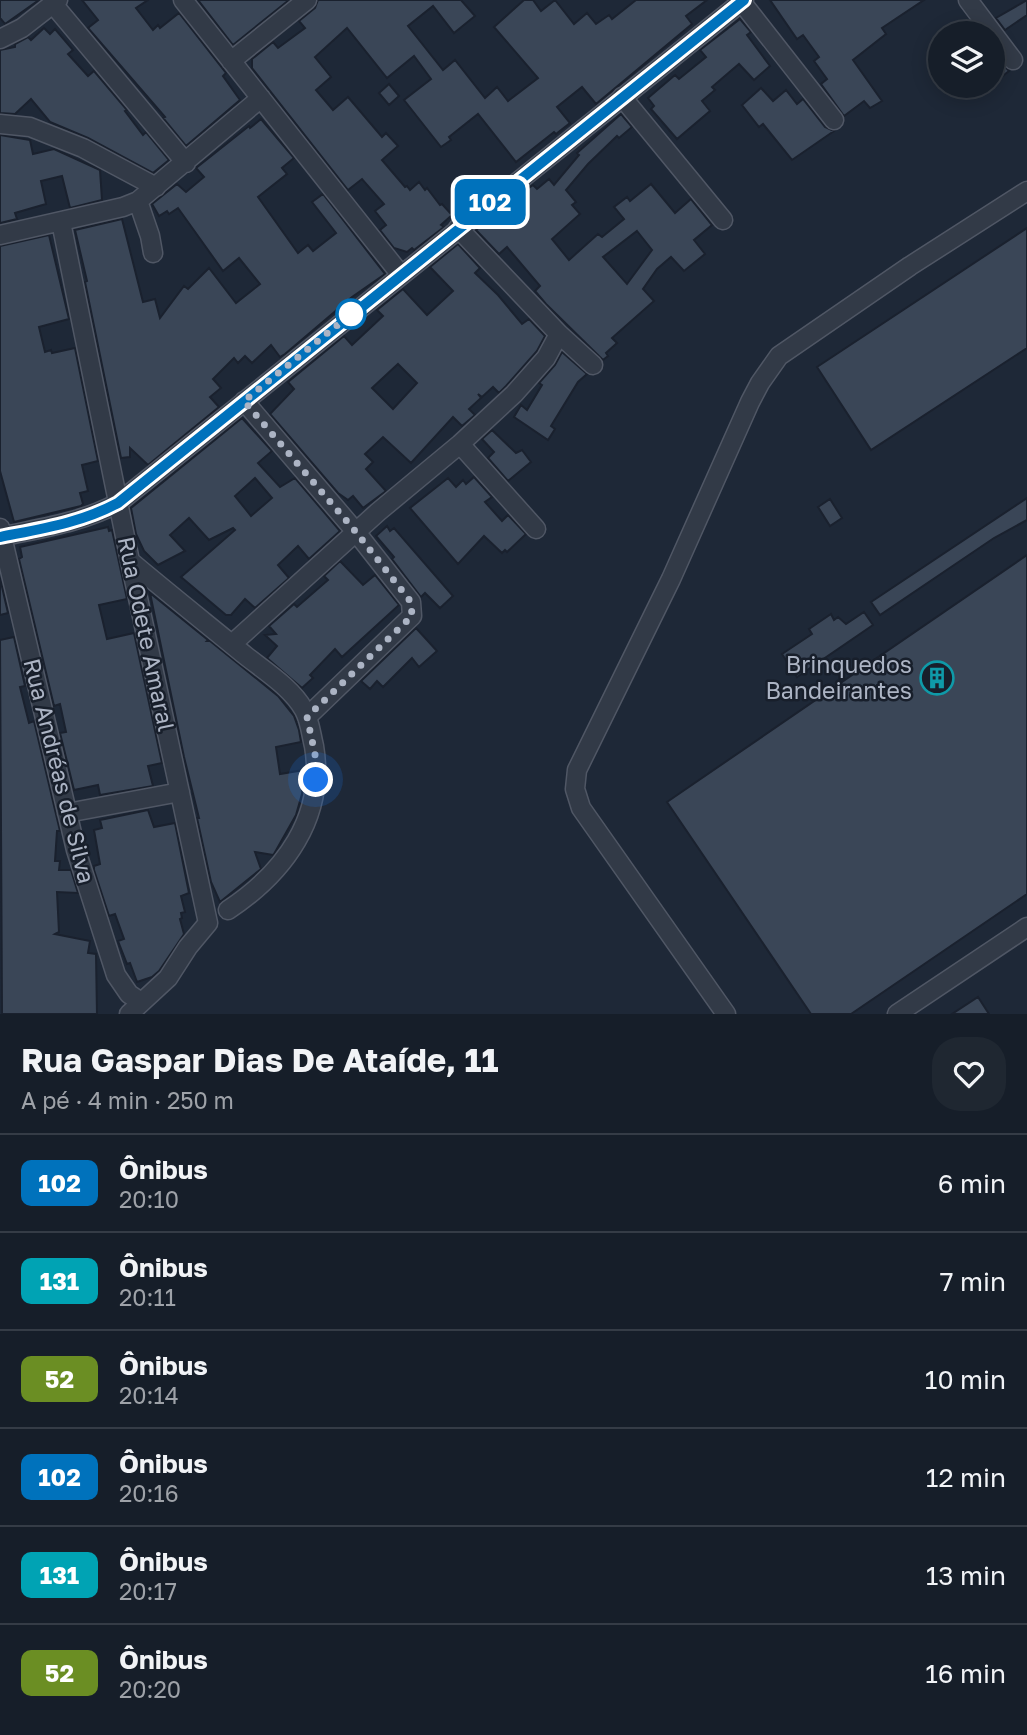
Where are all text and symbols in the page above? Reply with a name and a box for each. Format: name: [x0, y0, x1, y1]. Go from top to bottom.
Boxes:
map controls: [928, 21, 1005, 98]
button: layers: [928, 21, 1005, 98]
line badge: 102: [450, 179, 530, 225]
text: 102: [469, 187, 511, 216]
unlabelled marker: [336, 299, 366, 329]
street label: Rua Odete Amaral: [113, 534, 181, 734]
place label: Brinquedos Bandeirantes: [765, 650, 912, 704]
street label: Rua Andréas de Silva: [18, 655, 101, 886]
building icon: Brinquedos Bandeirantes: [918, 659, 956, 697]
your location: [298, 762, 333, 797]
button: heart: [932, 1037, 1006, 1111]
text: Rua Gaspar Dias De Ataíde, 11: [21, 1040, 499, 1079]
text: A pé · 4 min · 250 m: [21, 1086, 234, 1114]
text: Ônibus: [119, 1154, 208, 1185]
text: 102: [38, 1168, 81, 1197]
text: 6 min: [938, 1168, 1006, 1199]
text: 20:10: [119, 1185, 179, 1213]
text: Ônibus: [119, 1252, 208, 1283]
text: 131: [40, 1266, 79, 1295]
text: 7 min: [940, 1266, 1006, 1297]
text: 20:11: [119, 1283, 176, 1311]
text: Ônibus: [119, 1350, 208, 1381]
text: 52: [45, 1364, 74, 1393]
text: 10 min: [925, 1364, 1006, 1395]
text: 20:14: [119, 1381, 179, 1409]
text: Ônibus: [119, 1448, 208, 1479]
text: 102: [38, 1462, 81, 1491]
text: 12 min: [926, 1462, 1006, 1493]
text: 20:16: [119, 1479, 179, 1507]
text: Ônibus: [119, 1546, 208, 1577]
text: 131: [40, 1560, 79, 1589]
text: 13 min: [926, 1560, 1006, 1591]
text: 20:17: [119, 1577, 177, 1605]
text: Ônibus: [119, 1644, 208, 1675]
text: 52: [45, 1658, 74, 1687]
text: 16 min: [925, 1658, 1006, 1689]
text: 20:20: [119, 1675, 181, 1703]

